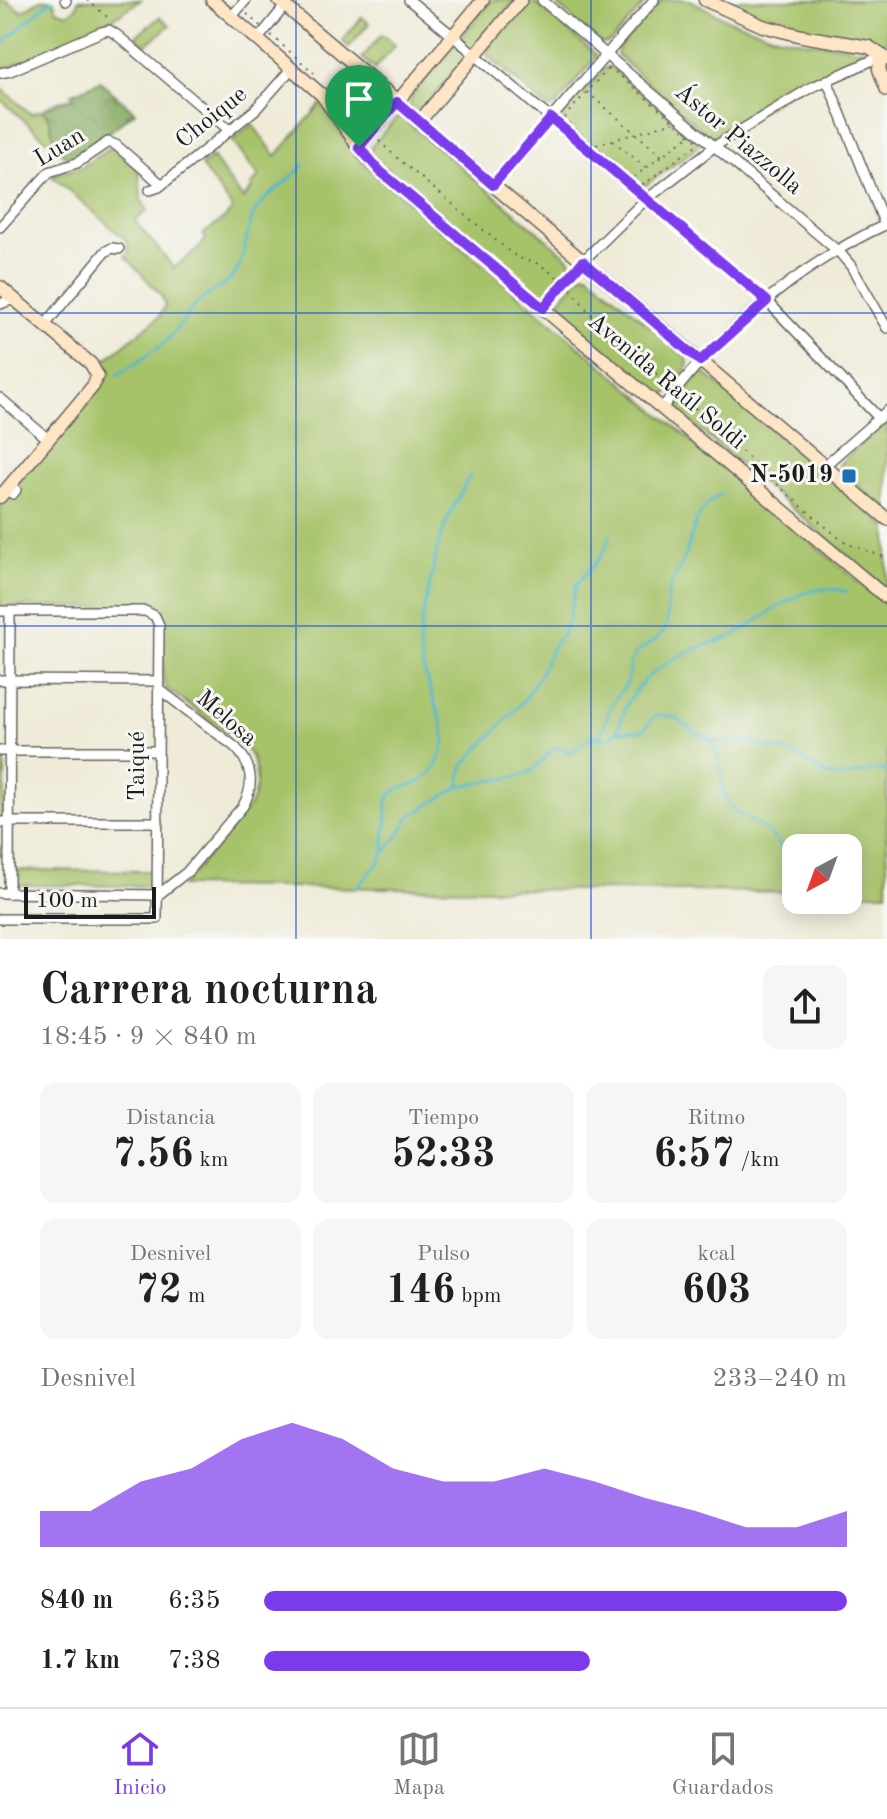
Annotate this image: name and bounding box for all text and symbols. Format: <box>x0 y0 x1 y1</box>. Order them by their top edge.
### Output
pin <box>325 65 393 147</box>
icon: arrive <box>337 77 381 121</box>
street label: Ástor Piazzolla <box>670 77 809 200</box>
street label: Choique <box>172 82 252 154</box>
street label: Luan <box>31 124 89 172</box>
street label: Avenida Raúl Soldi <box>583 309 749 455</box>
place label: N-5019 <box>750 463 833 488</box>
marker: N-5019 <box>840 467 858 485</box>
street label: Melosa <box>191 686 261 752</box>
street label: Taiqué <box>126 731 150 801</box>
north arrow <box>782 834 862 914</box>
map controls <box>782 834 862 914</box>
scale bar <box>24 883 156 919</box>
text: 100 m <box>36 890 98 912</box>
button: share <box>763 965 847 1049</box>
text: Carrera nocturna <box>40 969 377 1013</box>
text: 18:45 · 9 × 840 m <box>40 1024 257 1050</box>
text: Distancia <box>126 1107 215 1129</box>
text: Tiempo <box>408 1107 479 1129</box>
text: Ritmo <box>688 1107 745 1129</box>
text: 7.56 <box>113 1136 193 1176</box>
text: 52:33 <box>392 1136 496 1176</box>
text: 6:57 <box>654 1136 734 1176</box>
text: km <box>193 1149 228 1171</box>
text: /km <box>734 1149 779 1171</box>
text: Desnivel <box>130 1243 211 1265</box>
text: Pulso <box>417 1243 470 1265</box>
text: kcal <box>698 1243 735 1265</box>
text: 72 <box>135 1272 182 1312</box>
text: 146 <box>386 1272 455 1312</box>
text: 603 <box>682 1272 751 1312</box>
text: m <box>182 1285 206 1307</box>
text: bpm <box>455 1285 501 1307</box>
text: Desnivel <box>40 1366 136 1392</box>
text: 233–240 m <box>712 1366 847 1392</box>
text: 840 m <box>40 1588 113 1614</box>
text: 6:35 <box>168 1588 221 1614</box>
text: 1.7 km <box>40 1648 120 1674</box>
text: 7:38 <box>168 1648 221 1674</box>
tab: Inicio <box>113 1727 166 1802</box>
tab: Mapa <box>393 1727 445 1802</box>
tab: Guardados <box>672 1727 774 1802</box>

